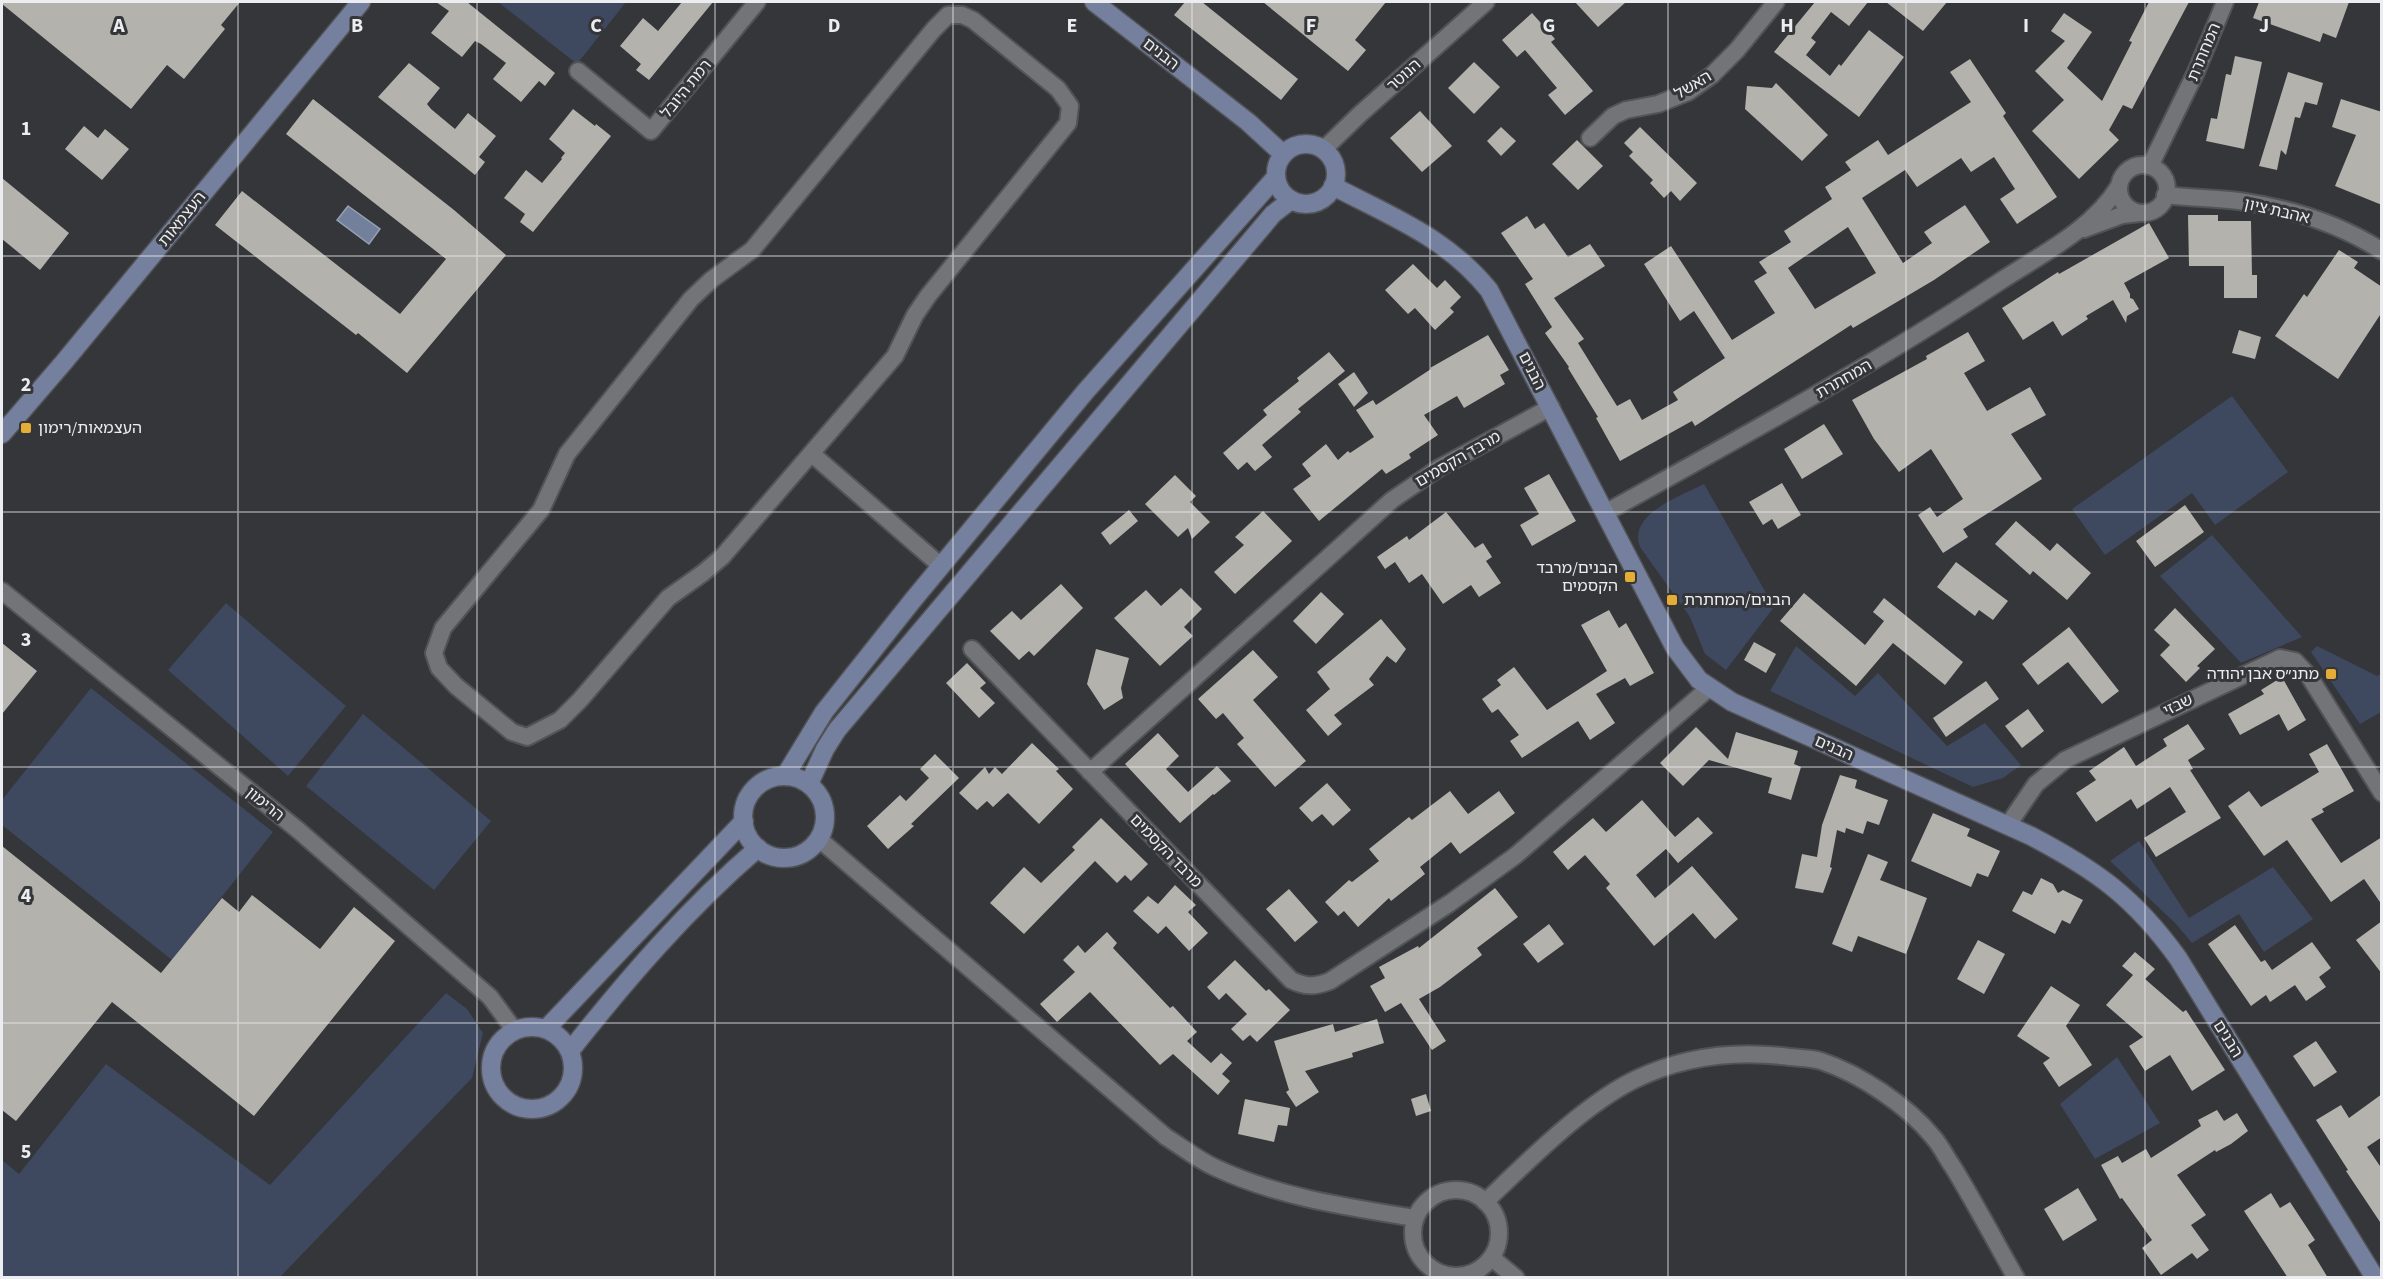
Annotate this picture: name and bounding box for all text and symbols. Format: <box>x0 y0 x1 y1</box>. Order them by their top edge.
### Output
text: A <box>112 12 125 40</box>
text: B <box>351 12 363 40</box>
text: C <box>590 12 602 40</box>
text: D <box>828 12 840 40</box>
text: E <box>1067 12 1077 40</box>
text: F <box>1306 12 1316 40</box>
text: G <box>1543 12 1555 40</box>
text: H <box>1780 12 1794 40</box>
text: I <box>2023 12 2029 40</box>
text: J <box>2259 12 2269 40</box>
street label: המחתרת <box>2182 20 2226 84</box>
street label: הבנים <box>1138 33 1184 75</box>
street label: הנוטר <box>1382 54 1426 96</box>
street label: רמת היובל <box>655 55 717 123</box>
street label: האשל <box>1670 65 1716 105</box>
text: 1 <box>21 115 31 143</box>
street label: העצמאות <box>153 187 211 251</box>
street label: אהבת ציון <box>2242 193 2312 229</box>
street label: הבנים <box>1513 348 1551 394</box>
street label: המחתרת <box>1812 354 1876 404</box>
text: 2 <box>21 371 31 399</box>
place label: העצמאות/רימון <box>38 417 142 439</box>
marker: העצמאות/רימון <box>19 421 33 435</box>
street label: מרבד הקסמים <box>1411 426 1505 492</box>
place label: הבנים/מרבד הקסמים <box>1536 557 1618 597</box>
marker: הבנים/מרבד הקסמים <box>1623 570 1637 584</box>
place label: הבנים/המחתרת <box>1684 589 1791 611</box>
marker: הבנים/המחתרת <box>1665 593 1679 607</box>
text: 3 <box>21 626 31 654</box>
place label: מתנ״ס אבן יהודה <box>2207 663 2319 685</box>
marker: מתנ״ס אבן יהודה <box>2324 667 2338 681</box>
street label: שבזי <box>2159 688 2197 722</box>
street label: הבנים <box>1811 730 1857 766</box>
street label: הרימון <box>241 782 289 826</box>
street label: מרבד הקסמים <box>1125 809 1207 893</box>
text: 4 <box>21 882 32 910</box>
street label: הבנים <box>2208 1016 2248 1062</box>
text: 5 <box>21 1138 31 1166</box>

